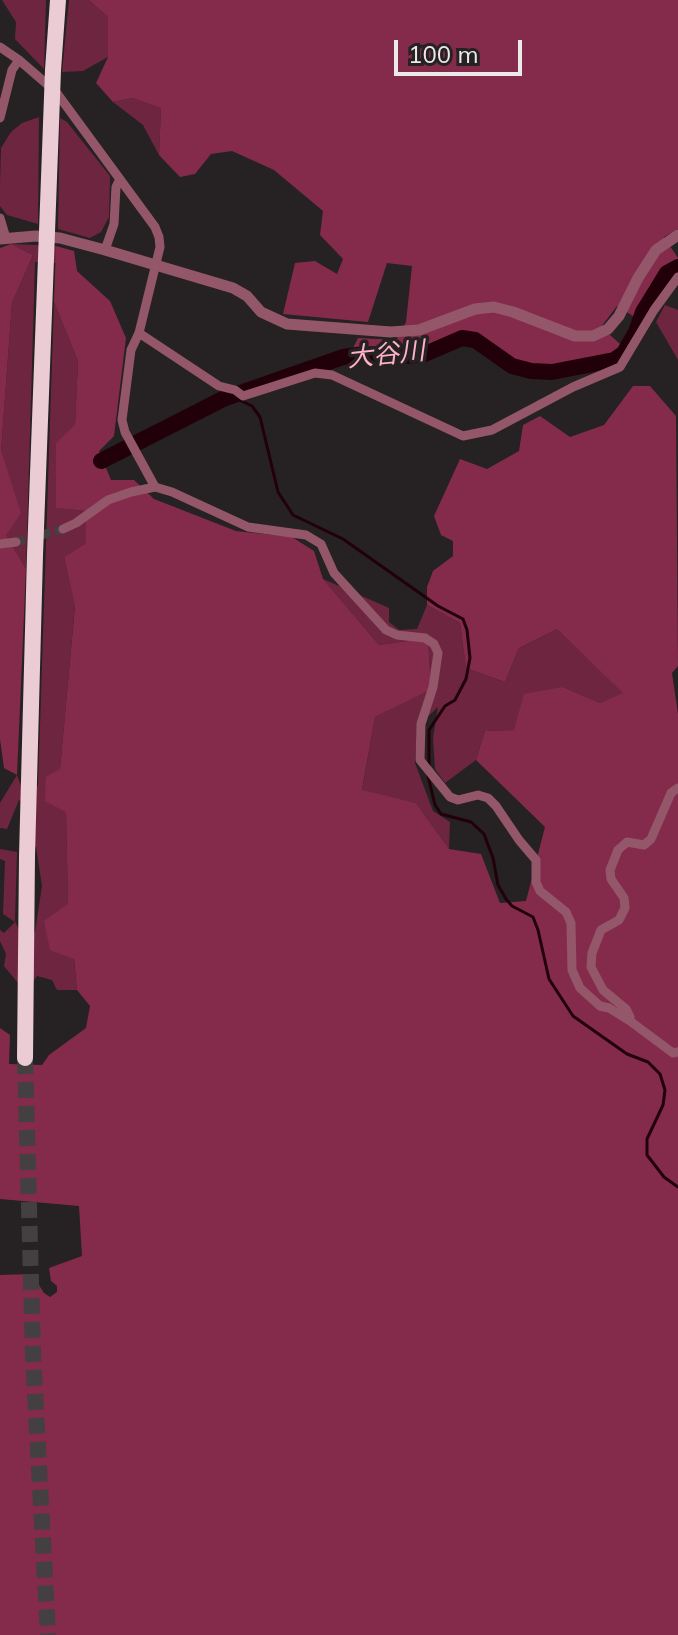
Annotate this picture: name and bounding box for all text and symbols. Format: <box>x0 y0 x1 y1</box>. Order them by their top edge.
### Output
scale bar <box>398 24 526 74</box>
text: 100 m <box>408 39 479 69</box>
water label: 大谷川 <box>346 335 426 375</box>

